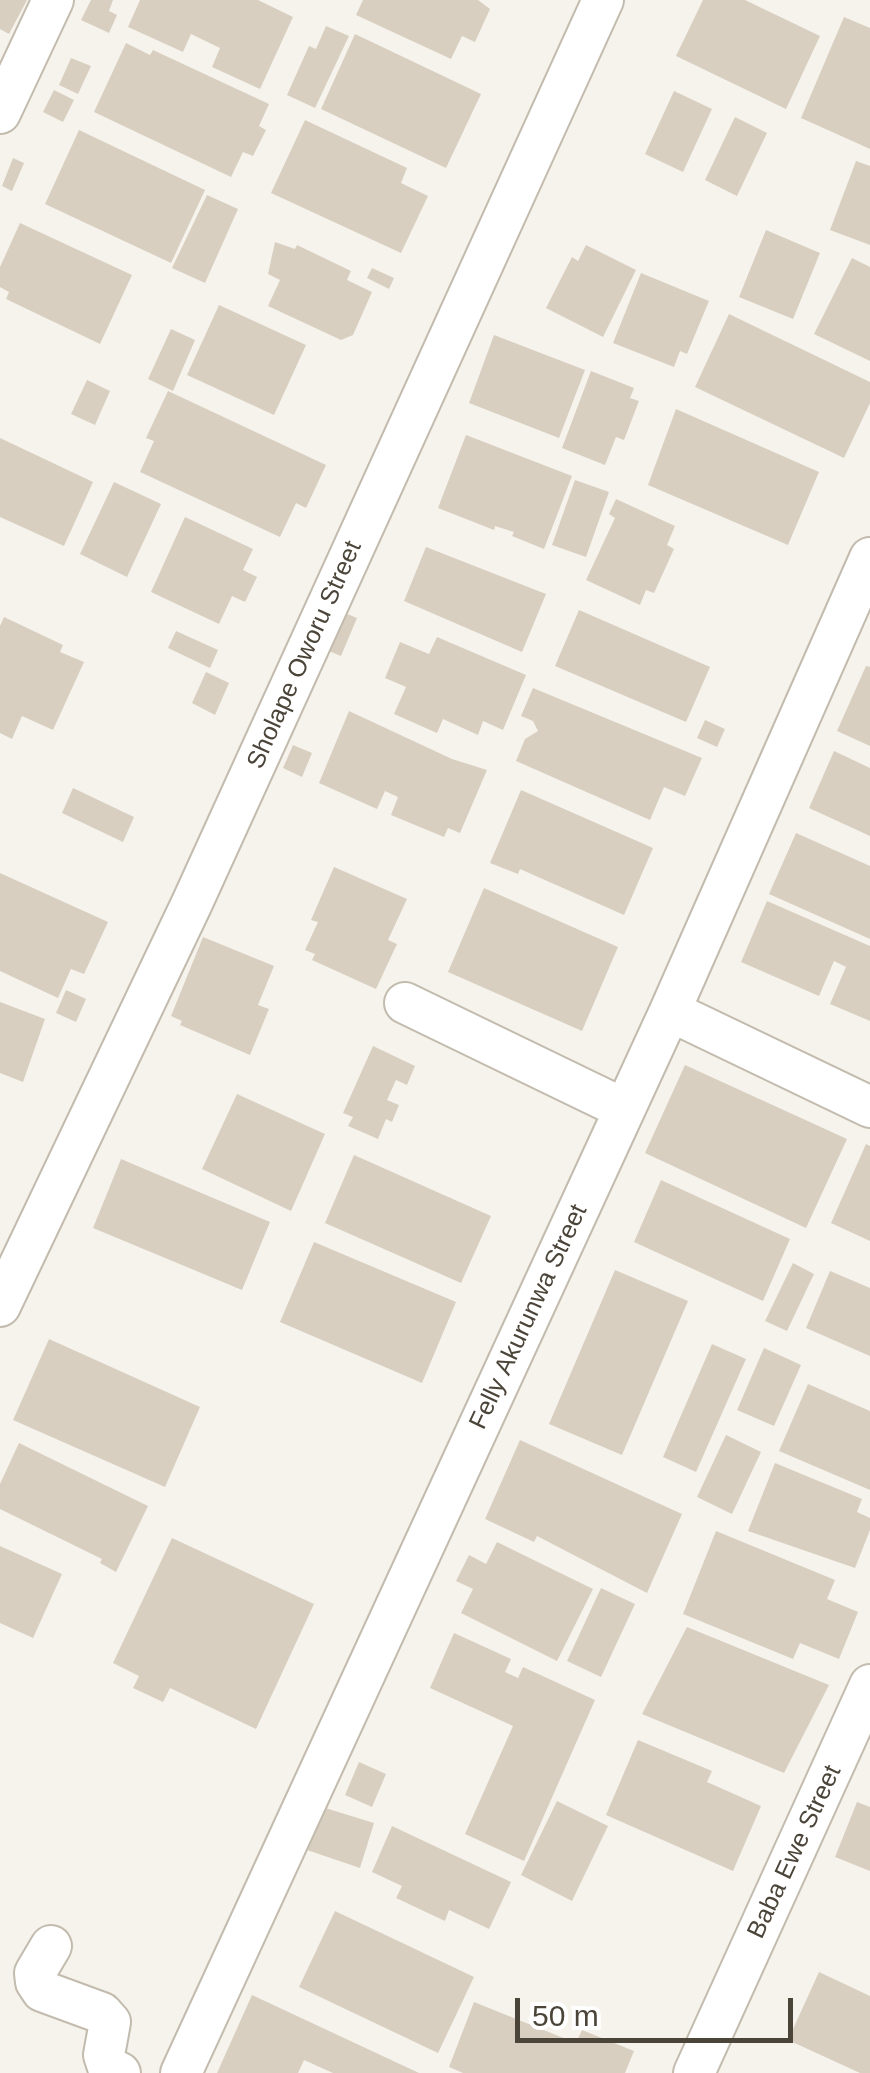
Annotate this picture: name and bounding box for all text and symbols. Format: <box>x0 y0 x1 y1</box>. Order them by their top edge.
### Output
street label: Sholape Oworu Street <box>241 537 369 773</box>
street label: Felly Akurunwa Street <box>464 1200 594 1434</box>
street label: Baba Ewe Street <box>742 1761 848 1943</box>
scale bar <box>520 1978 798 2040</box>
text: 50 m <box>532 1999 599 2032</box>

